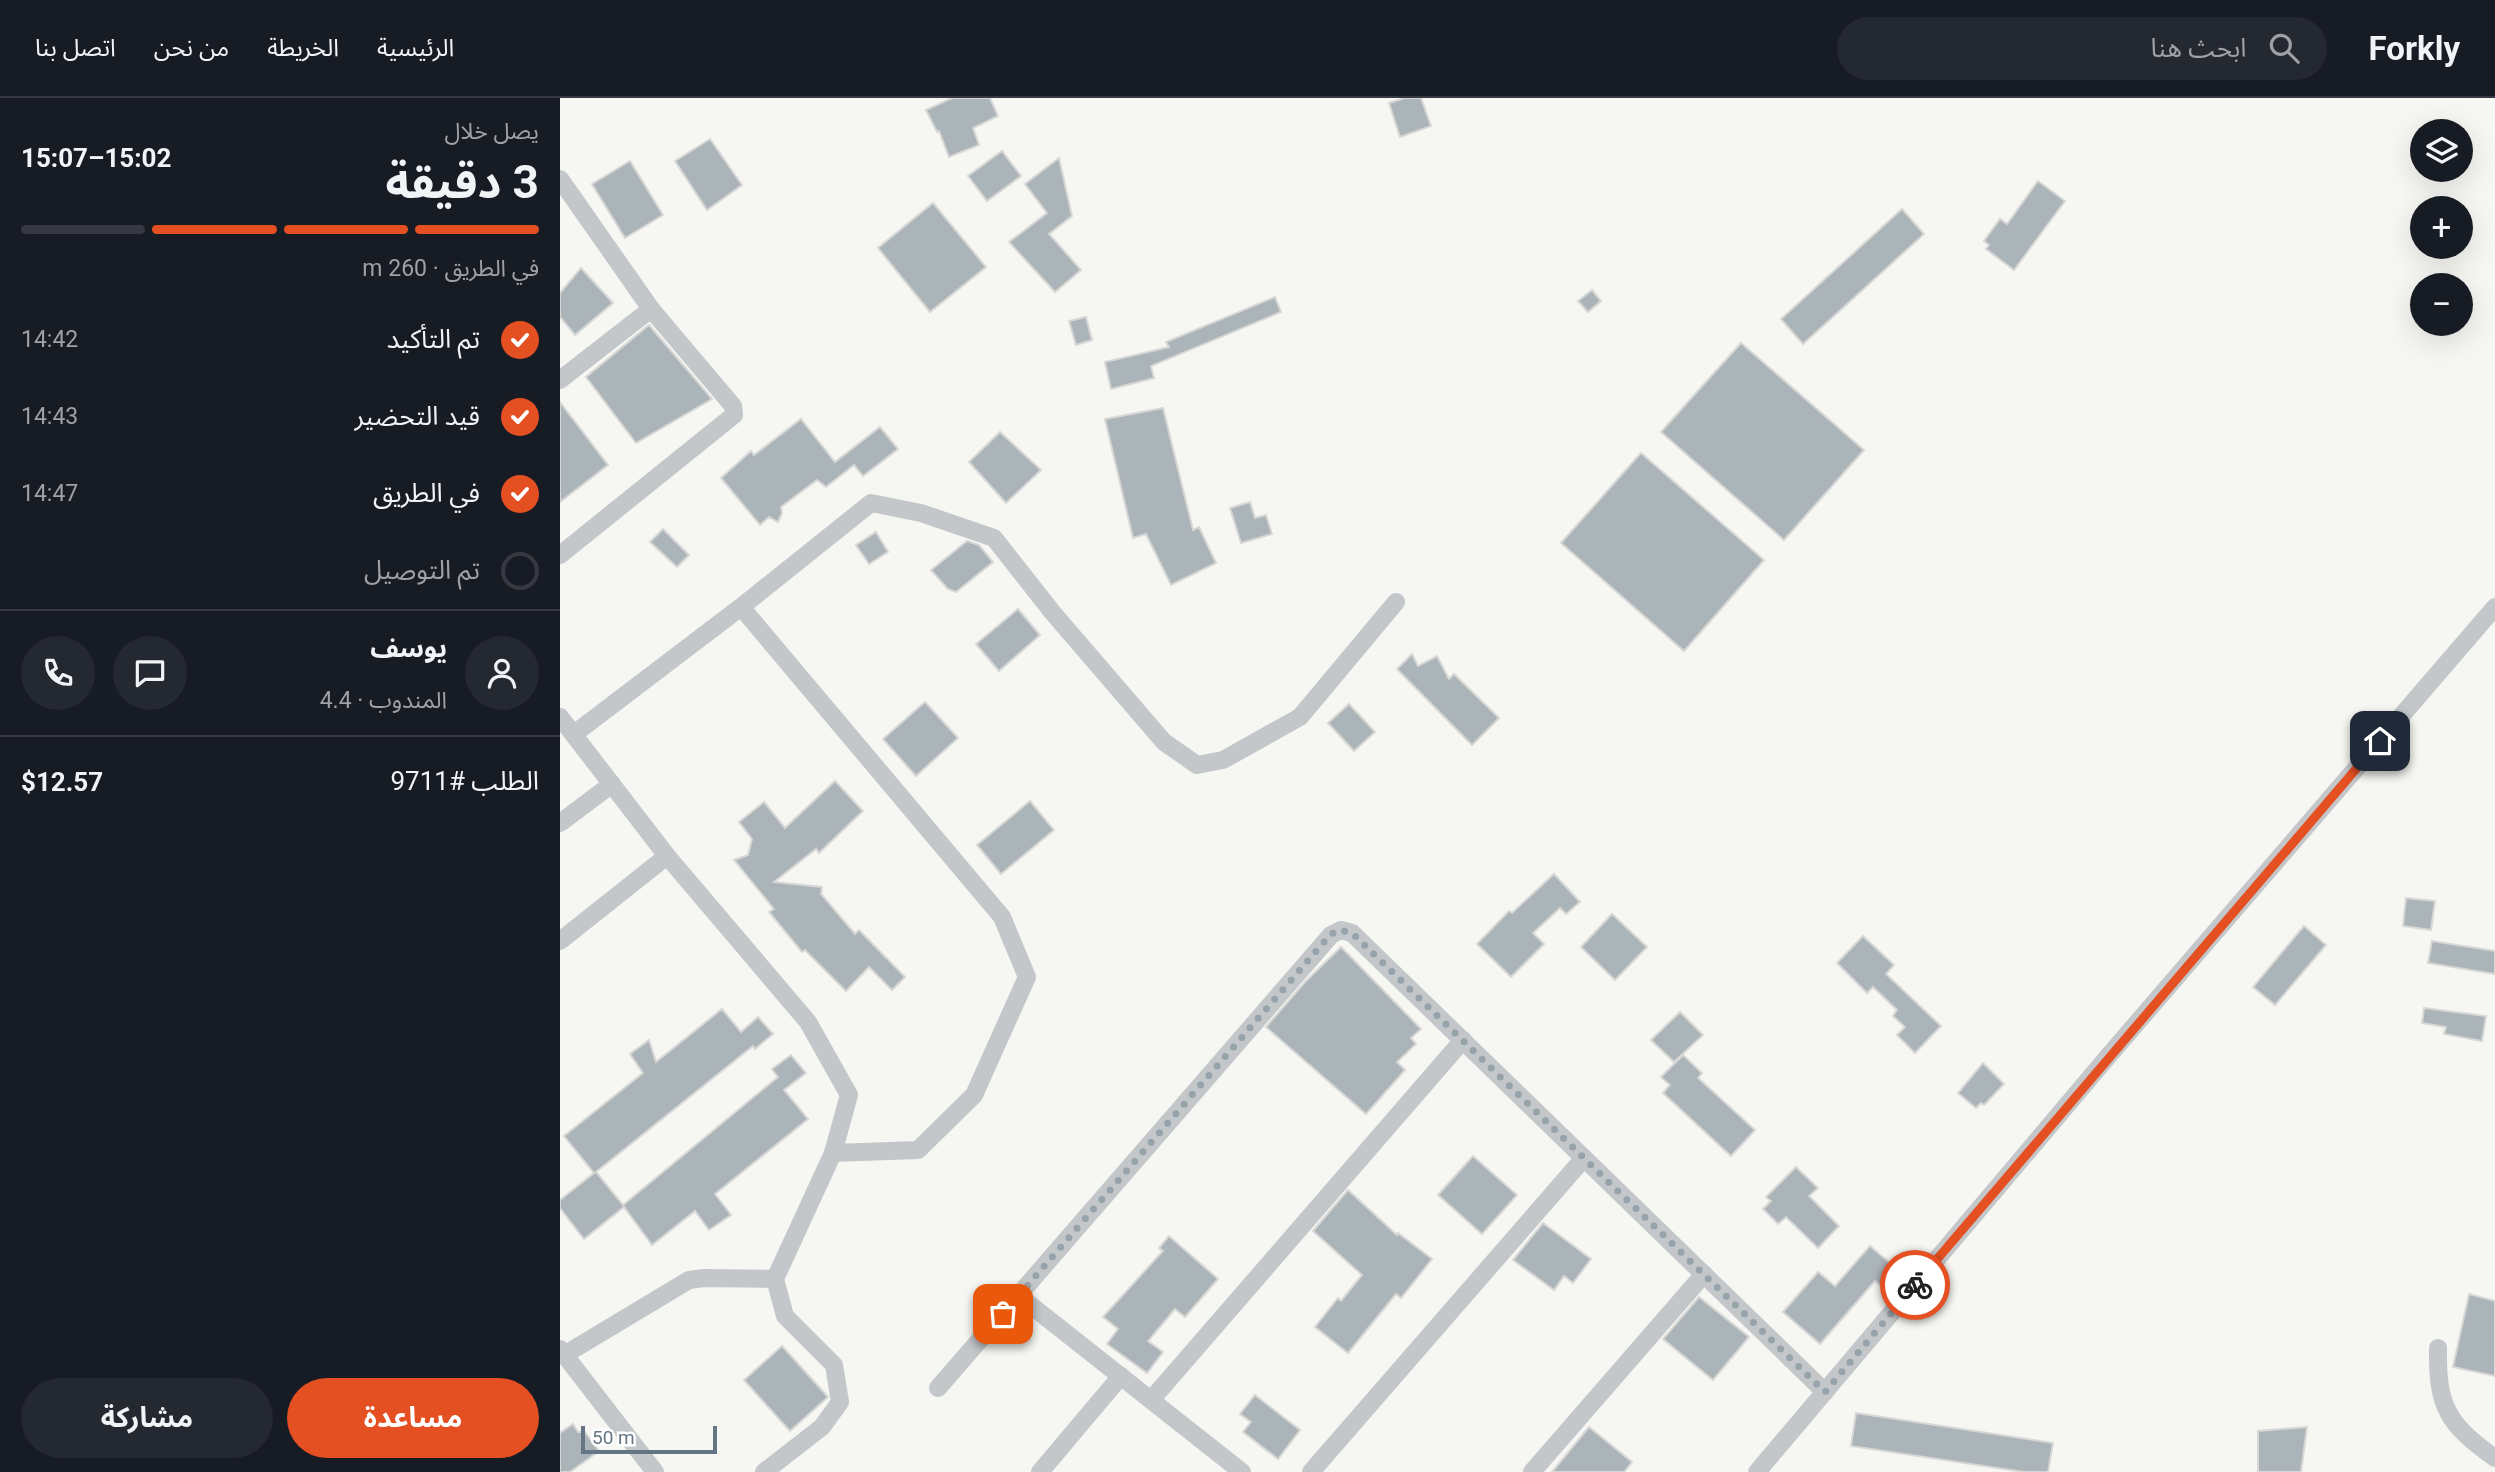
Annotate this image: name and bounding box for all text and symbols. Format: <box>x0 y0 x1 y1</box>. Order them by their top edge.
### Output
search box <box>1837 17 2327 80</box>
icon: search <box>2265 29 2303 67</box>
text: Forkly <box>2369 29 2460 68</box>
text: ابحث هنا <box>2151 33 2247 63</box>
text: اتصل بنا <box>35 34 116 62</box>
text: من نحن <box>154 34 229 62</box>
text: الخريطة <box>267 34 339 62</box>
text: الرئيسية <box>377 34 454 62</box>
text: يصل خلال <box>444 118 539 145</box>
map controls <box>2410 119 2473 336</box>
button: layers <box>2410 119 2473 182</box>
text: 15:02–15:07 <box>21 143 171 173</box>
text: 3 دقيقة <box>385 155 539 209</box>
button: + <box>2410 196 2473 259</box>
text: في الطريق · 260 m <box>362 255 539 282</box>
button: − <box>2410 273 2473 336</box>
icon: check <box>501 321 539 359</box>
text: تم التأكيد <box>387 324 480 354</box>
text: 14:42 <box>21 326 78 353</box>
icon: check <box>501 398 539 436</box>
text: قيد التحضير <box>355 401 480 431</box>
text: 14:43 <box>21 403 78 430</box>
icon: check <box>501 475 539 513</box>
text: في الطريق <box>373 478 480 508</box>
text: 14:47 <box>21 480 78 507</box>
text: تم التوصيل <box>364 555 480 585</box>
text: يوسف <box>370 633 447 663</box>
button: phone <box>21 636 95 710</box>
button: chat <box>113 636 187 710</box>
button: person <box>465 636 539 710</box>
text: المندوب · 4.4 <box>320 687 447 714</box>
pin <box>2350 711 2410 771</box>
icon: home <box>2361 722 2399 760</box>
text: الطلب #9711 <box>390 766 539 796</box>
text: $12.57 <box>21 767 103 797</box>
courier <box>1880 1250 1950 1320</box>
icon: bike <box>1896 1266 1934 1304</box>
pin <box>973 1284 1033 1344</box>
icon: bag <box>984 1295 1022 1333</box>
button: مشاركة <box>21 1378 273 1458</box>
button: مساعدة <box>287 1378 539 1458</box>
scale bar <box>581 1423 718 1455</box>
text: 50 m <box>592 1426 635 1449</box>

